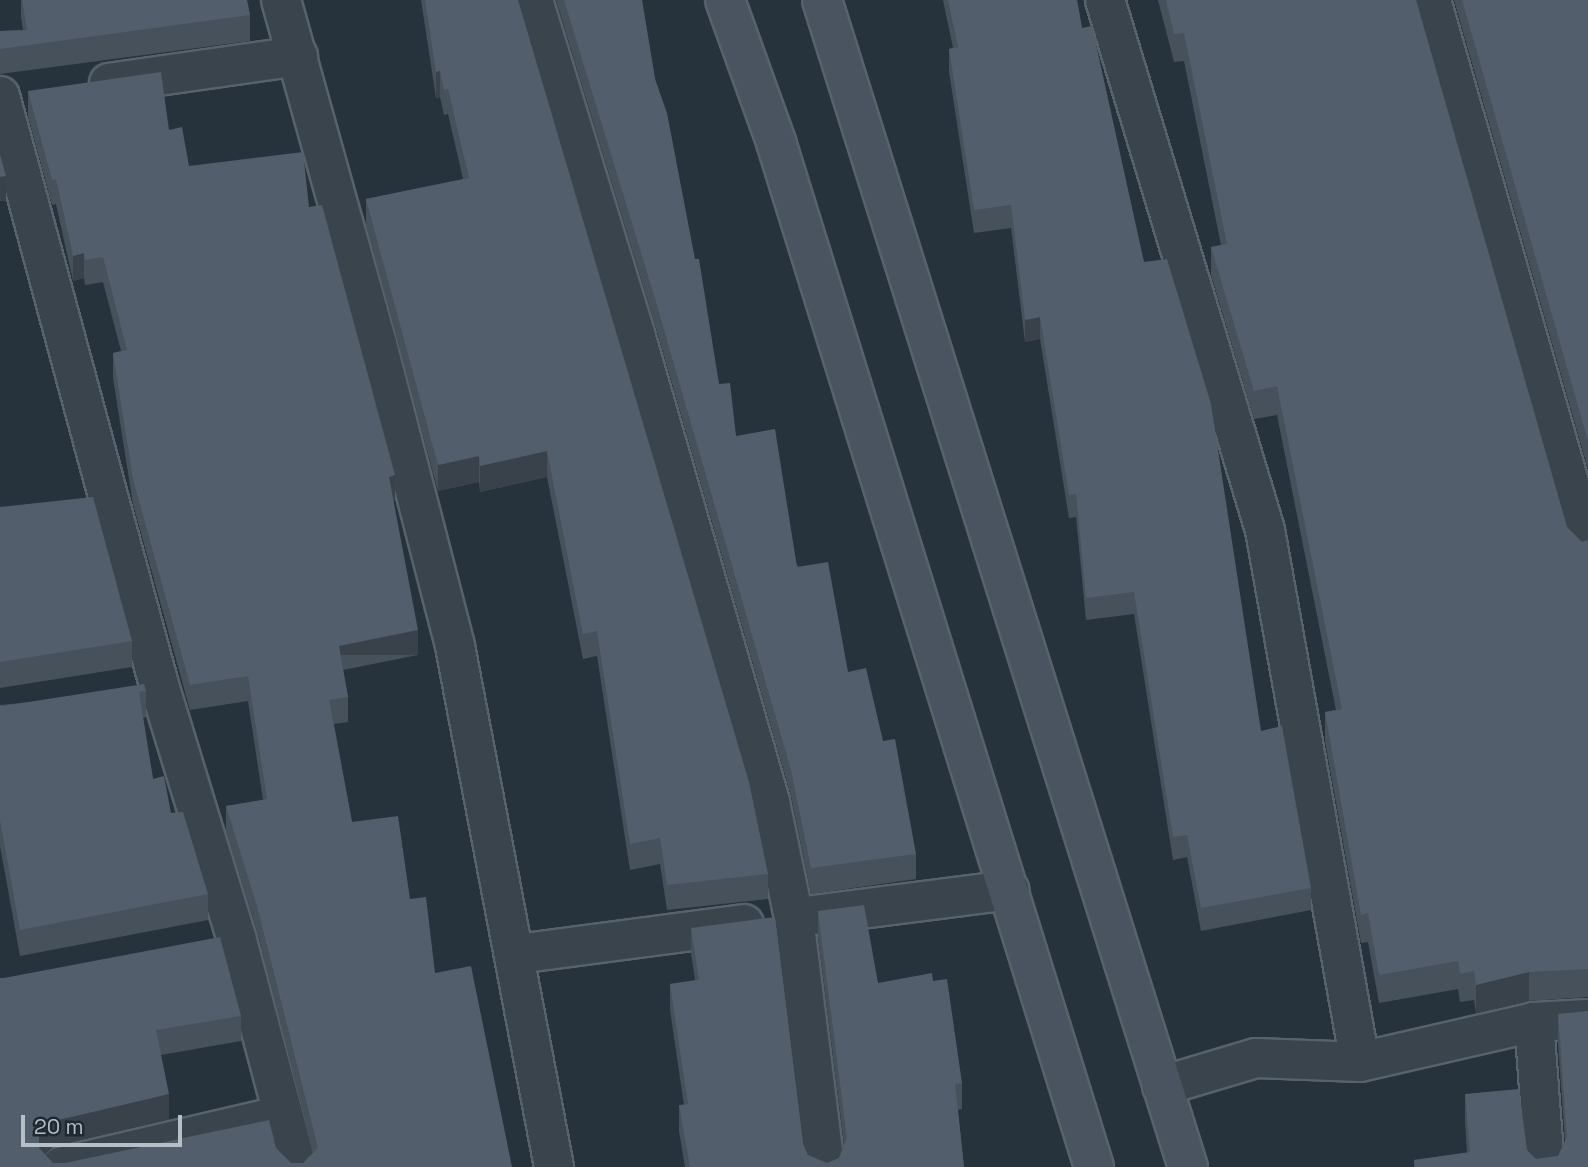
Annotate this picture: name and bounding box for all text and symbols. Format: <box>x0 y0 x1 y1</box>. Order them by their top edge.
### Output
scale bar <box>24 1100 186 1144</box>
text: 20 m <box>34 1113 84 1140</box>

